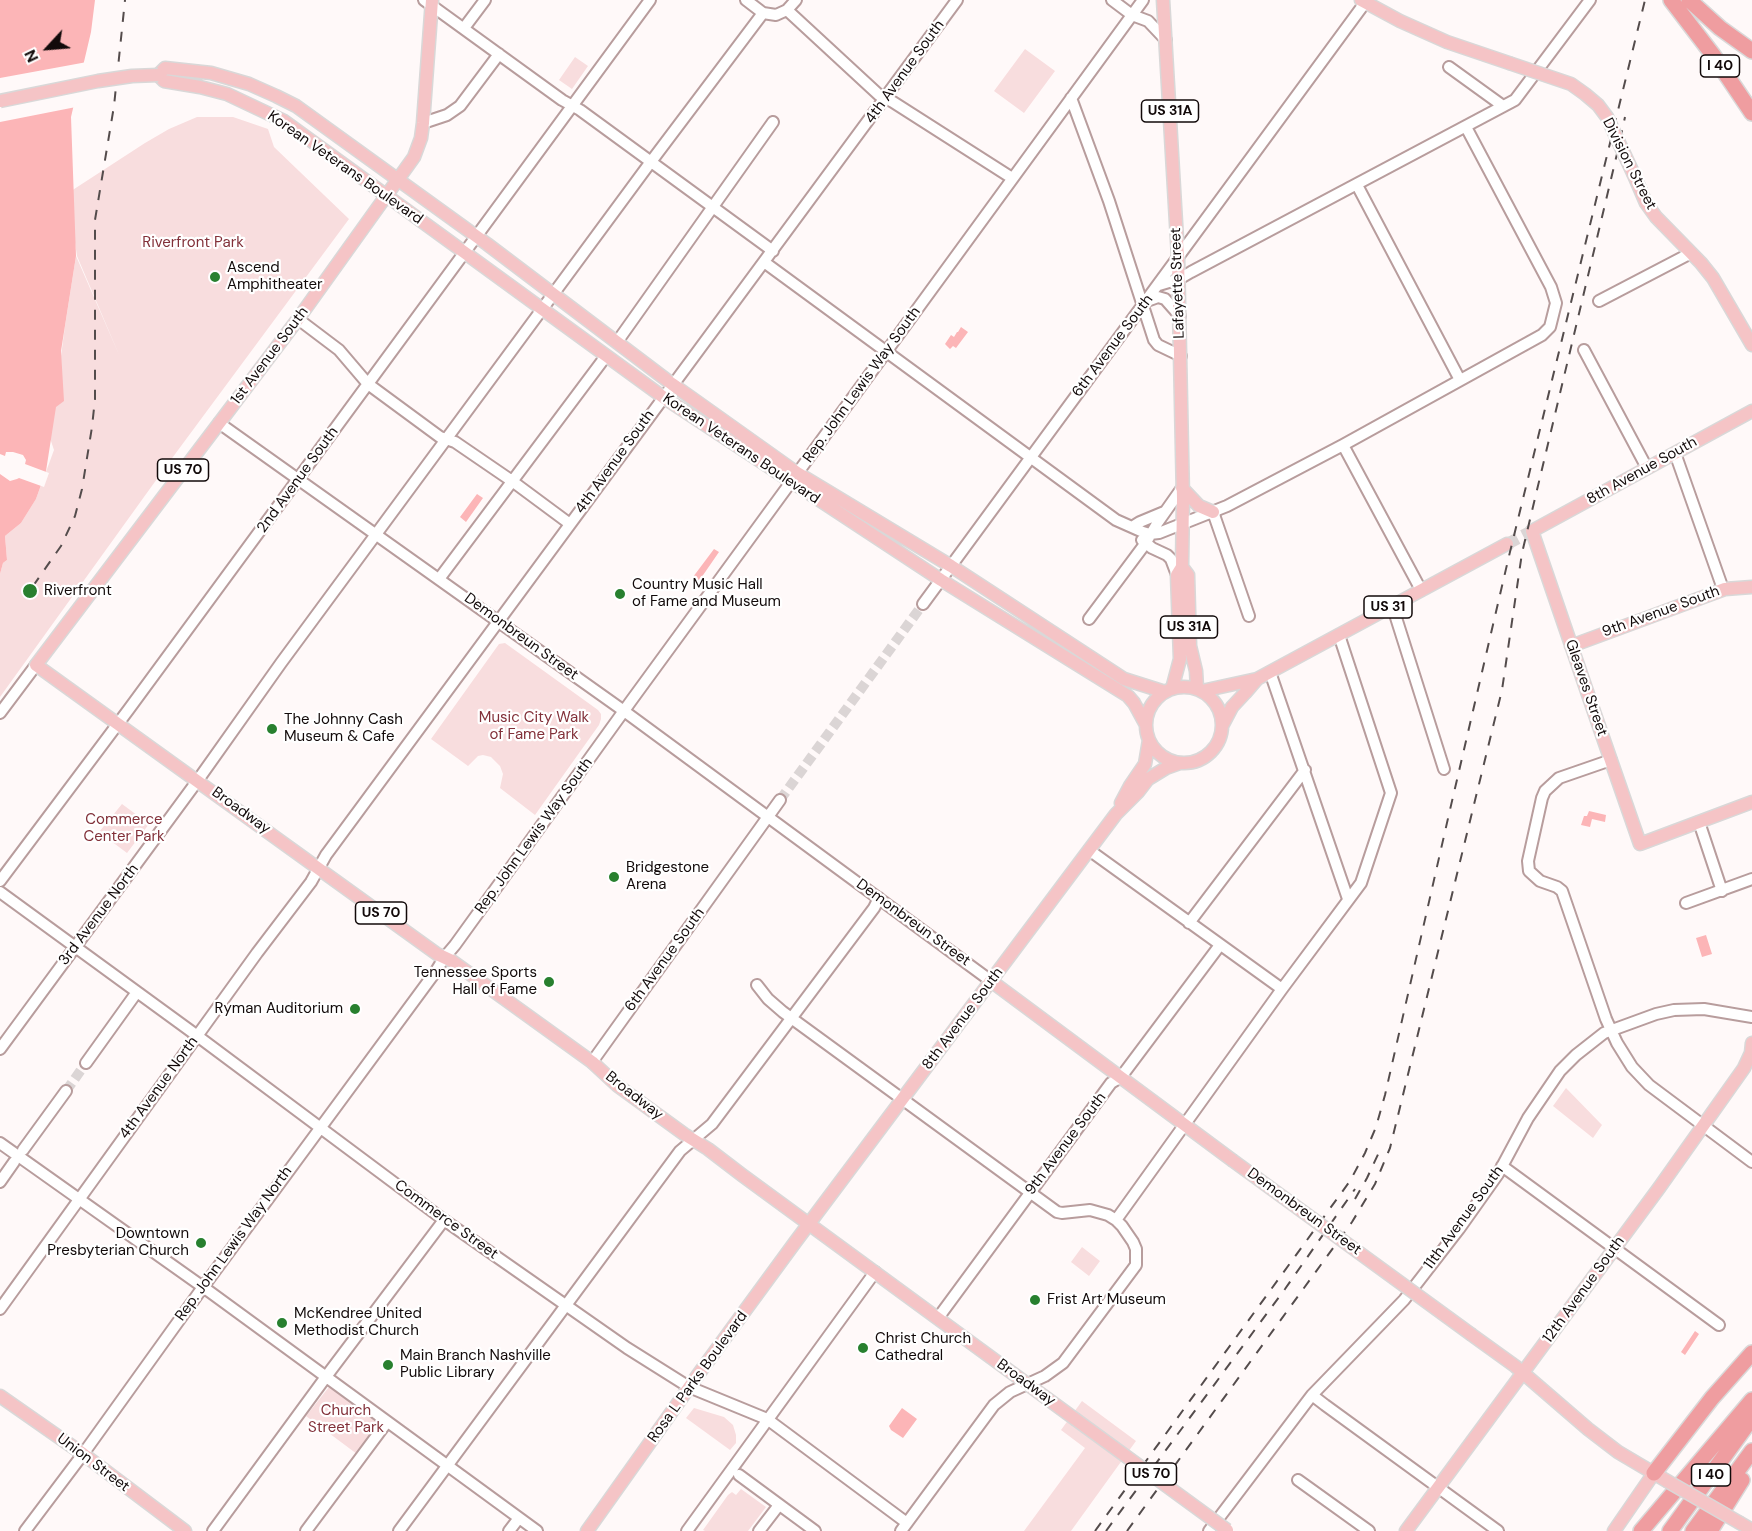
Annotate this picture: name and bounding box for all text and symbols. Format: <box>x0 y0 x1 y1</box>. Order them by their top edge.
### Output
street label: 4th Avenue South <box>861 17 949 127</box>
north arrow <box>18 18 78 78</box>
text: N <box>19 46 43 66</box>
road number: I 40 <box>1700 55 1740 77</box>
road number: US 31A <box>1142 100 1198 122</box>
street label: Korean Veterans Boulevard <box>264 107 426 229</box>
street label: Division Street <box>1598 115 1660 213</box>
street label: Lafayette Street <box>1167 227 1189 339</box>
park label: Riverfront Park <box>142 234 244 252</box>
place label: Ascend Amphitheater <box>227 259 323 294</box>
marker: Ascend Amphitheater <box>208 270 222 284</box>
street label: 6th Avenue South <box>1069 291 1157 401</box>
street label: 1st Avenue South <box>227 304 313 408</box>
street label: Rep. John Lewis Way South <box>799 304 925 466</box>
street label: Korean Veterans Boulevard <box>659 390 823 508</box>
street label: 4th Avenue South <box>571 407 659 517</box>
street label: 2nd Avenue South <box>254 424 342 536</box>
street label: 8th Avenue South <box>1584 433 1700 509</box>
road number: US 70 <box>158 459 208 481</box>
place label: Country Music Hall of Fame and Museum <box>632 576 781 611</box>
marker: Riverfront <box>21 582 39 600</box>
place label: Riverfront <box>44 582 112 600</box>
street label: 9th Avenue South <box>1600 582 1722 642</box>
marker: Country Music Hall of Fame and Museum <box>613 587 627 601</box>
street label: Demonbreun Street <box>460 590 582 684</box>
road number: US 31 <box>1364 596 1412 618</box>
road number: US 31A <box>1160 616 1218 638</box>
street label: Gleaves Street <box>1561 637 1611 739</box>
park label: Music City Walk of Fame Park <box>479 709 589 744</box>
place label: The Johnny Cash Museum & Cafe <box>284 711 403 746</box>
marker: The Johnny Cash Museum & Cafe <box>265 722 279 736</box>
street label: Rep. John Lewis Way South <box>471 755 597 917</box>
street label: Broadway <box>208 784 274 838</box>
park label: Commerce Center Park <box>83 811 165 846</box>
place label: Bridgestone Arena <box>626 859 709 894</box>
street label: 3rd Avenue North <box>55 861 143 969</box>
marker: Bridgestone Arena <box>607 870 621 884</box>
street label: Demonbreun Street <box>852 876 974 970</box>
road number: US 70 <box>356 902 406 924</box>
street label: 6th Avenue South <box>621 905 709 1015</box>
place label: Tennessee Sports Hall of Fame <box>414 964 537 999</box>
street label: 8th Avenue South <box>919 964 1007 1074</box>
marker: Tennessee Sports Hall of Fame <box>542 975 556 989</box>
place label: Ryman Auditorium <box>215 1000 343 1018</box>
marker: Ryman Auditorium <box>348 1002 362 1016</box>
street label: 4th Avenue North <box>116 1033 202 1143</box>
street label: Broadway <box>602 1068 666 1124</box>
street label: 9th Avenue South <box>1022 1089 1110 1199</box>
street label: Rep. John Lewis Way North <box>172 1163 296 1325</box>
street label: 11th Avenue South <box>1420 1163 1508 1273</box>
street label: Demonbreun Street <box>1243 1165 1365 1259</box>
street label: Commerce Street <box>391 1176 501 1264</box>
place label: Downtown Presbyterian Church <box>47 1225 189 1260</box>
street label: 12th Avenue South <box>1539 1233 1629 1347</box>
marker: Downtown Presbyterian Church <box>194 1236 208 1250</box>
place label: Frist Art Museum <box>1047 1291 1166 1309</box>
marker: Frist Art Museum <box>1028 1293 1042 1307</box>
place label: McKendree United Methodist Church <box>294 1305 422 1340</box>
street label: Rosa L Parks Boulevard <box>644 1308 752 1446</box>
marker: McKendree United Methodist Church <box>275 1316 289 1330</box>
place label: Christ Church Cathedral <box>875 1330 971 1365</box>
marker: Christ Church Cathedral <box>856 1341 870 1355</box>
place label: Main Branch Nashville Public Library <box>400 1347 551 1382</box>
street label: Broadway <box>993 1356 1059 1410</box>
marker: Main Branch Nashville Public Library <box>381 1358 395 1372</box>
park label: Church Street Park <box>308 1402 384 1437</box>
street label: Union Street <box>53 1430 133 1496</box>
road number: US 70 <box>1126 1463 1176 1485</box>
road number: I 40 <box>1692 1464 1730 1486</box>

